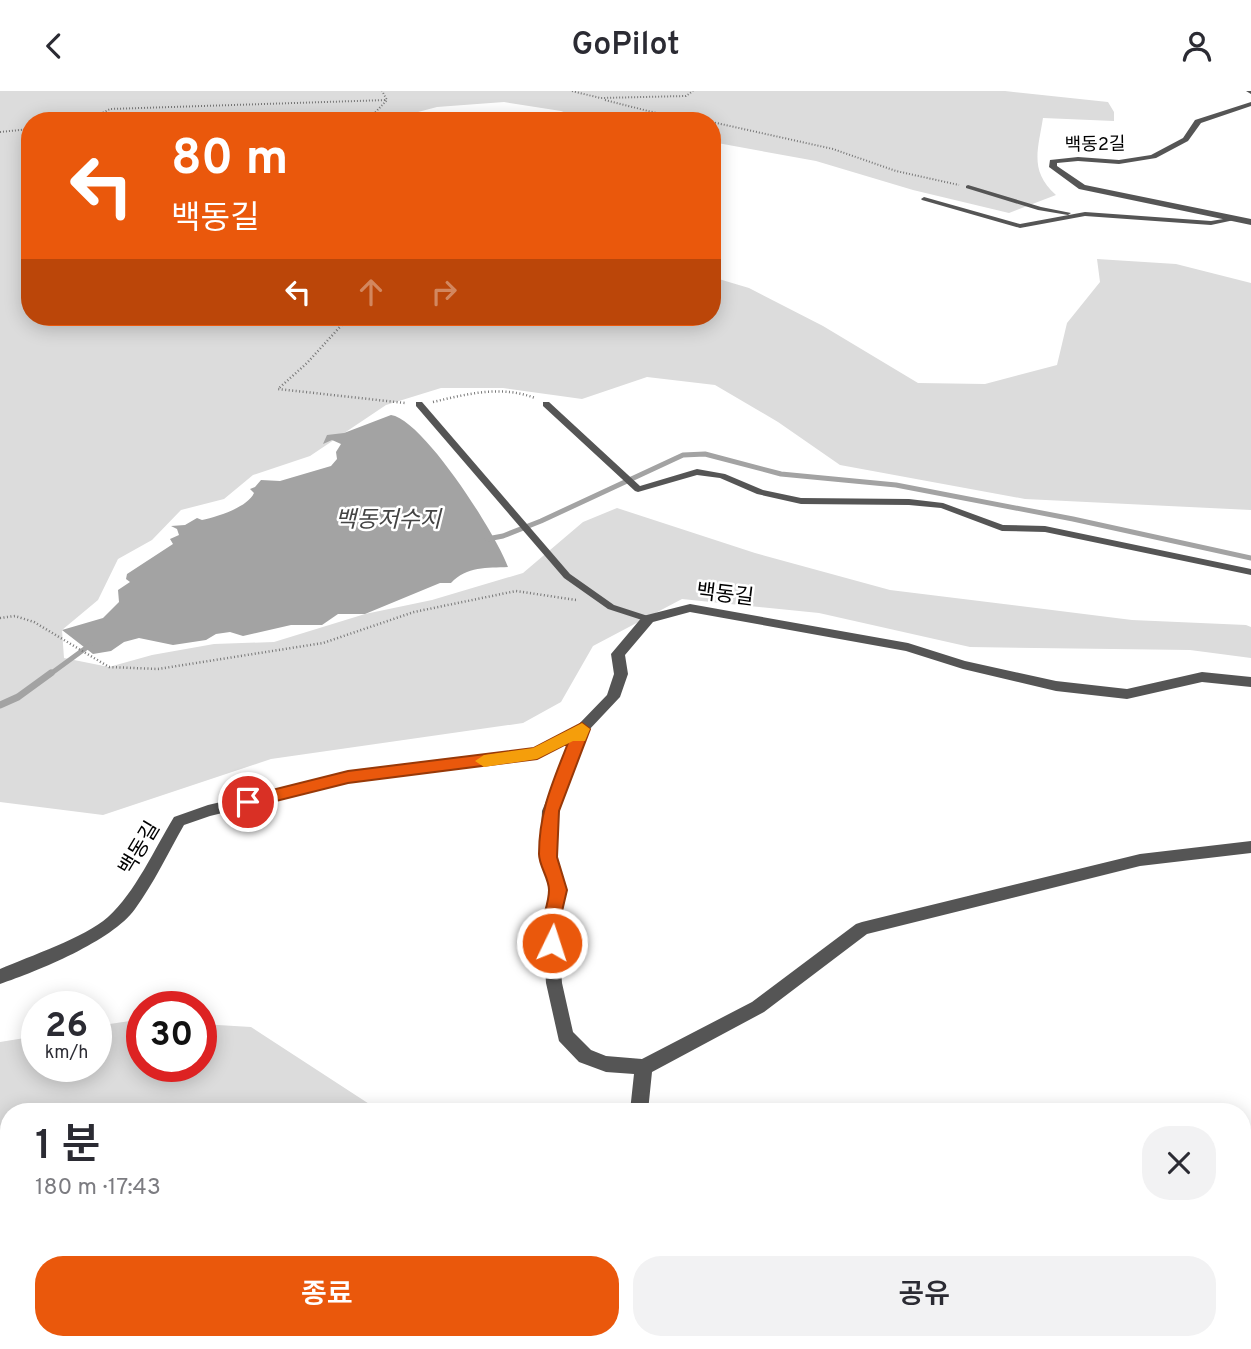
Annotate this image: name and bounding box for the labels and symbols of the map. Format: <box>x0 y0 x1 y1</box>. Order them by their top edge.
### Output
street label: 백동2길 <box>1064 133 1126 158</box>
water label: 백동저수지 <box>335 507 443 536</box>
street label: 백동길 <box>694 579 755 612</box>
pin <box>218 772 278 832</box>
street label: 백동길 <box>114 817 167 881</box>
position arrow <box>515 906 589 980</box>
speed limit sign: 30 <box>126 991 217 1082</box>

